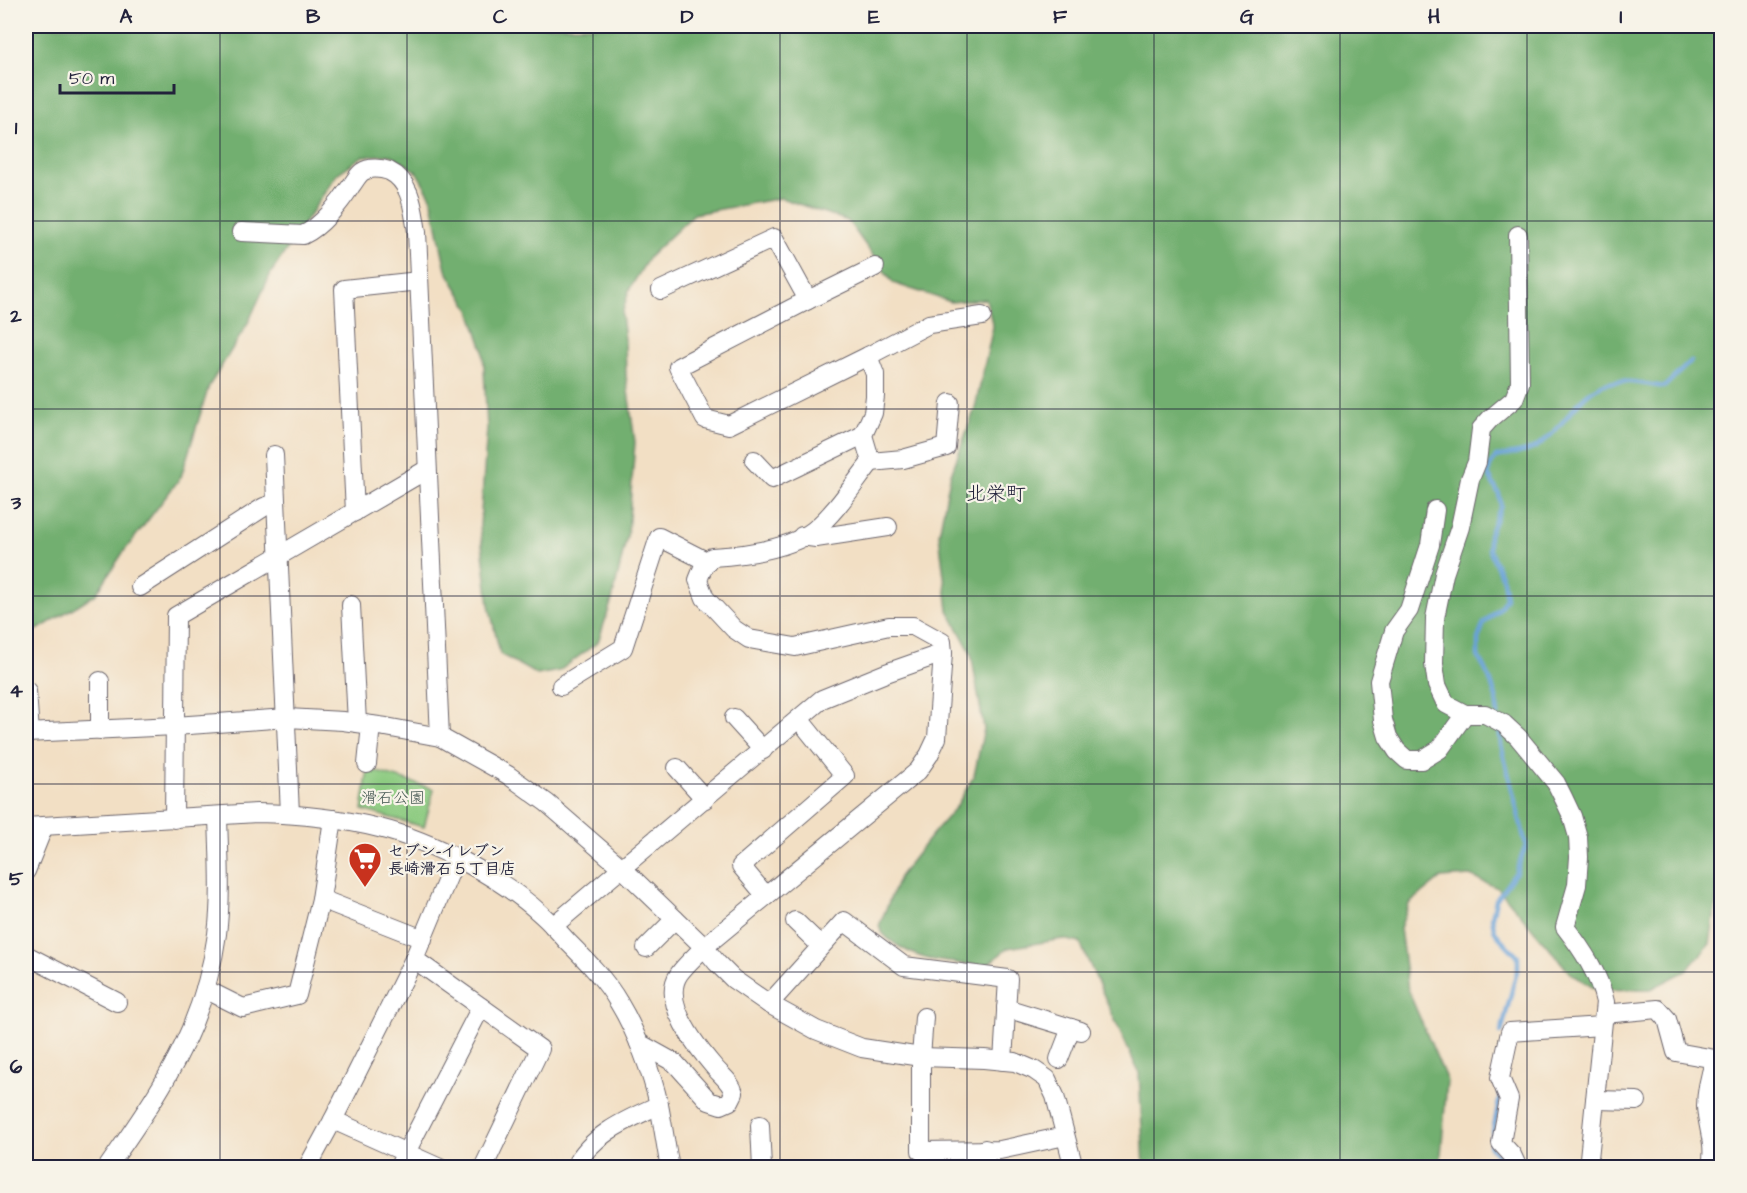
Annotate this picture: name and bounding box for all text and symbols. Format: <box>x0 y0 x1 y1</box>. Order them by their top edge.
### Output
text: A <box>120 3 133 31</box>
text: B <box>306 3 321 31</box>
text: C <box>493 3 508 31</box>
text: D <box>681 3 694 31</box>
text: E <box>868 3 880 31</box>
text: F <box>1053 3 1068 31</box>
text: G <box>1240 3 1254 31</box>
text: H <box>1428 3 1440 31</box>
text: I <box>1619 3 1623 31</box>
scale bar <box>60 57 174 95</box>
text: 50 m <box>69 66 114 91</box>
text: 1 <box>15 114 18 142</box>
text: 2 <box>9 302 22 330</box>
district label: 北栄町 <box>966 480 1026 508</box>
text: 3 <box>10 489 22 517</box>
text: 4 <box>9 677 23 705</box>
park label: 滑石公園 <box>361 787 425 809</box>
place label: セブン-イレブン 長崎滑石５丁目店 <box>388 840 516 880</box>
supermarket icon: セブン-イレブン 長崎滑石５丁目店 <box>347 841 383 888</box>
text: 5 <box>9 865 24 893</box>
text: 6 <box>10 1053 23 1081</box>

